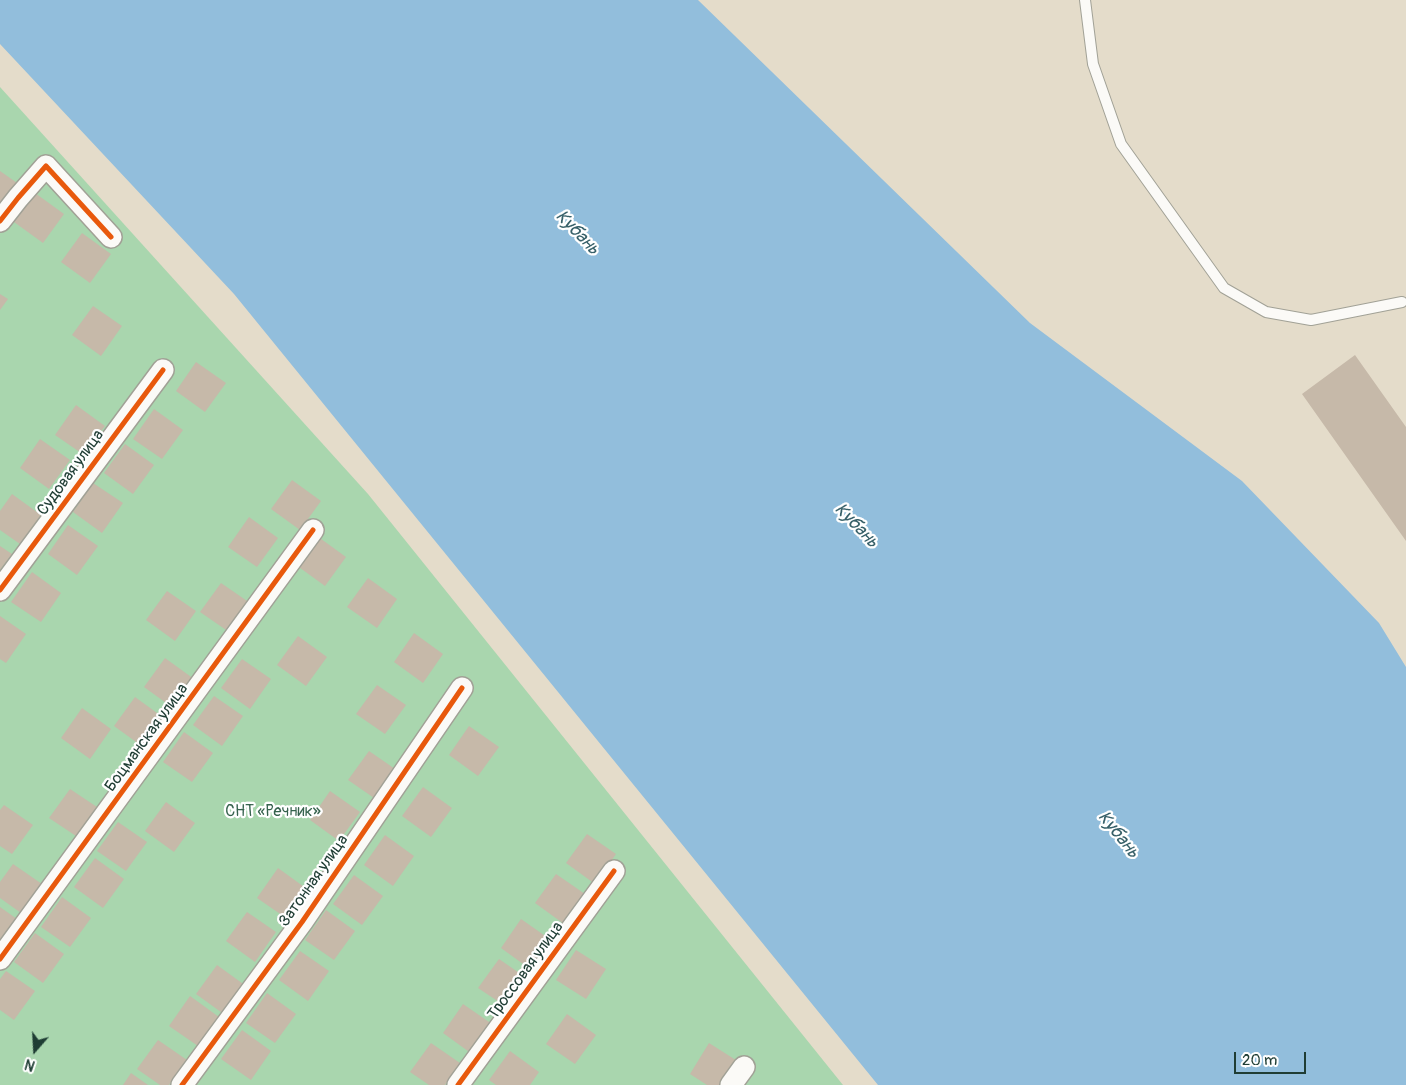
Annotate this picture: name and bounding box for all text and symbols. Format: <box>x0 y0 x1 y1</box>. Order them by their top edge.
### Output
water label: Кубань <box>550 206 604 260</box>
street label: Судовая улица <box>34 426 108 520</box>
water label: Кубань <box>829 499 883 553</box>
street label: Боцманская улица <box>101 680 193 796</box>
park label: СНТ «Речник» <box>225 802 321 822</box>
water label: Кубань <box>1093 807 1143 863</box>
street label: Затонная улица <box>275 831 353 931</box>
street label: Троссовая улица <box>484 918 568 1024</box>
north arrow <box>10 1025 60 1075</box>
scale bar <box>1236 1042 1308 1074</box>
text: 20 m <box>1242 1051 1277 1070</box>
text: N <box>23 1055 37 1074</box>

